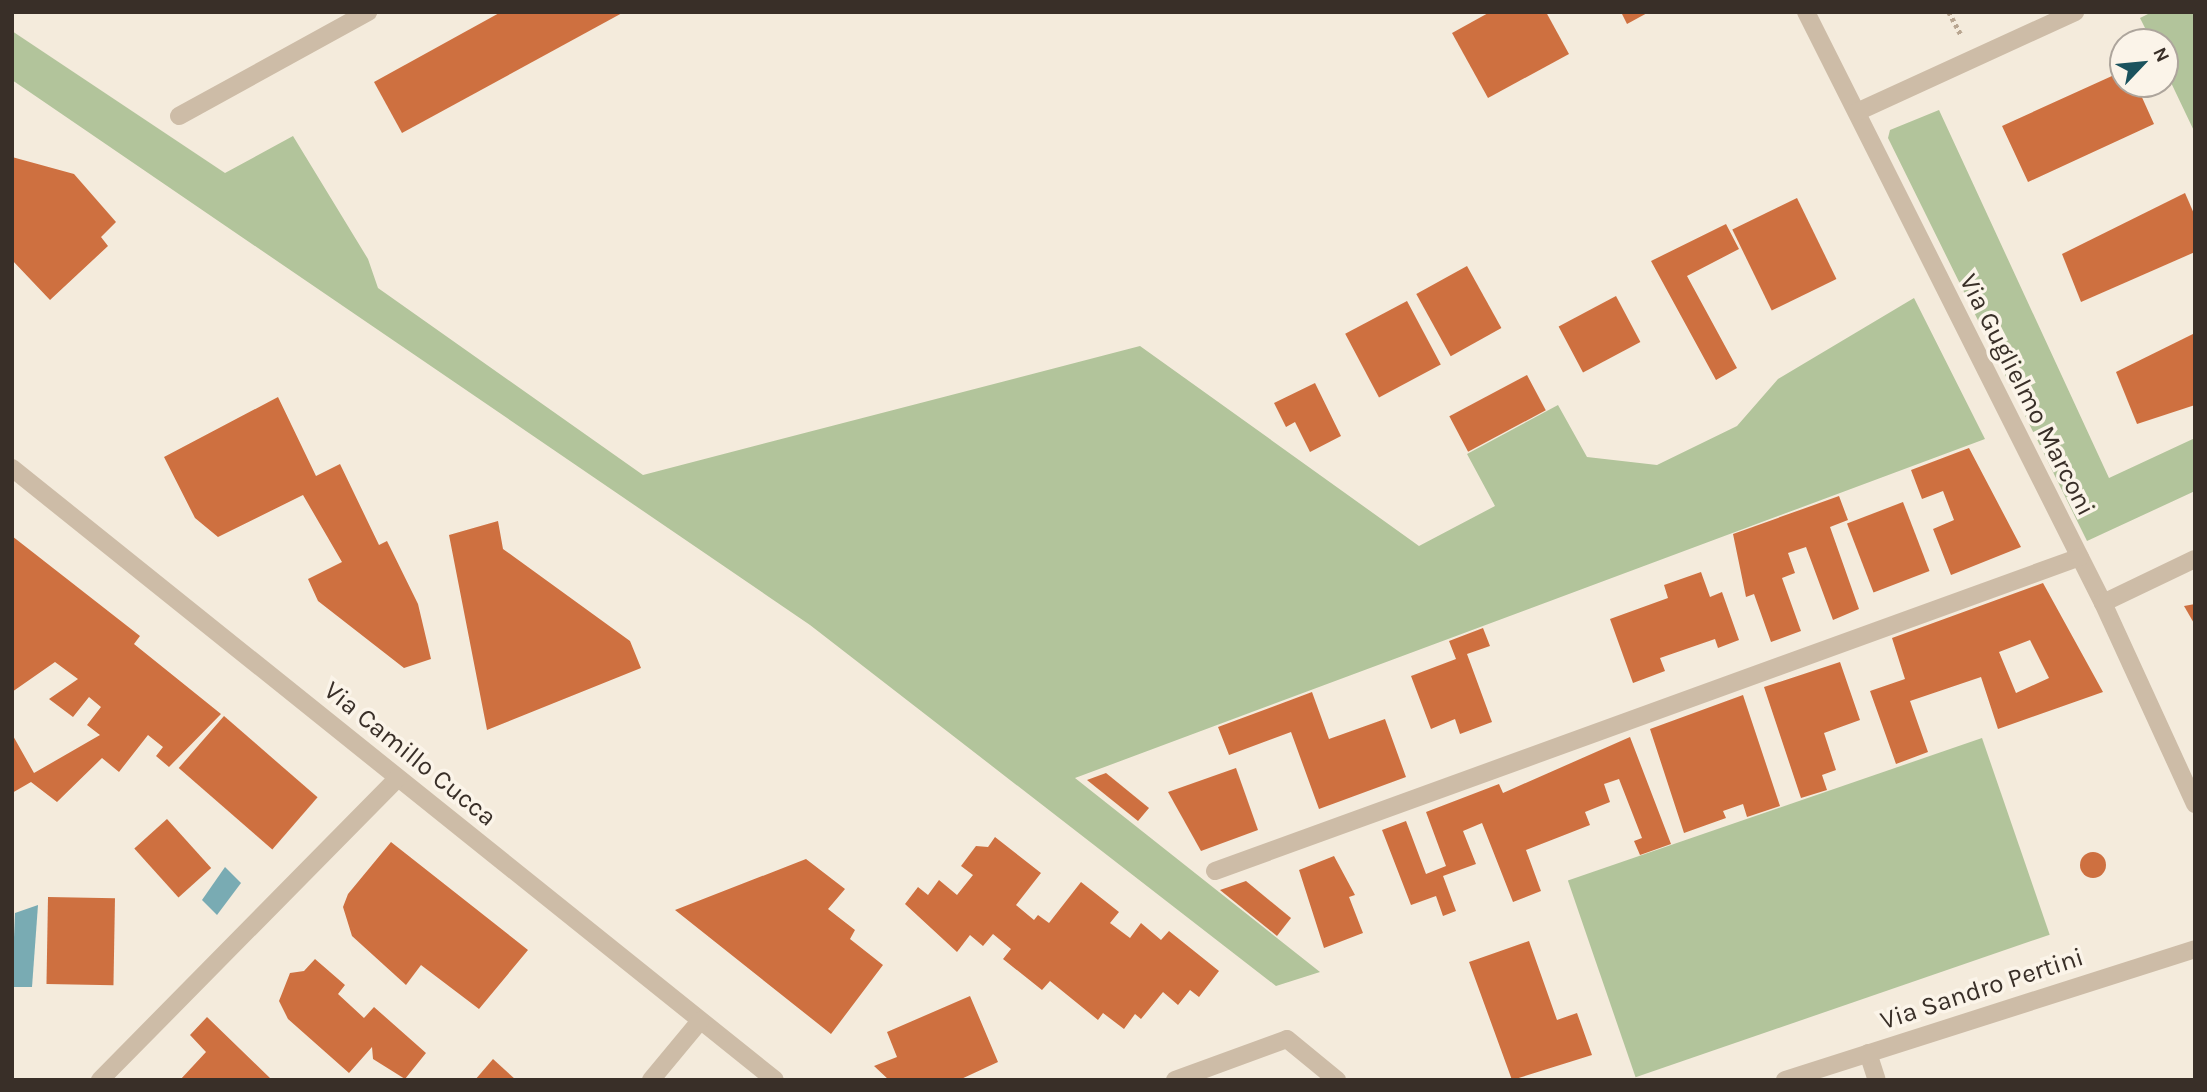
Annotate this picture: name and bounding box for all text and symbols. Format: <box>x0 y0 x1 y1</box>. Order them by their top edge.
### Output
north arrow <box>2109 28 2179 98</box>
text: N <box>2148 44 2174 66</box>
street label: Via Guglielmo Marconi <box>1952 269 2102 521</box>
street label: Via Camillo Cucca <box>317 675 503 833</box>
street label: Via Sandro Pertini <box>1876 941 2088 1037</box>

